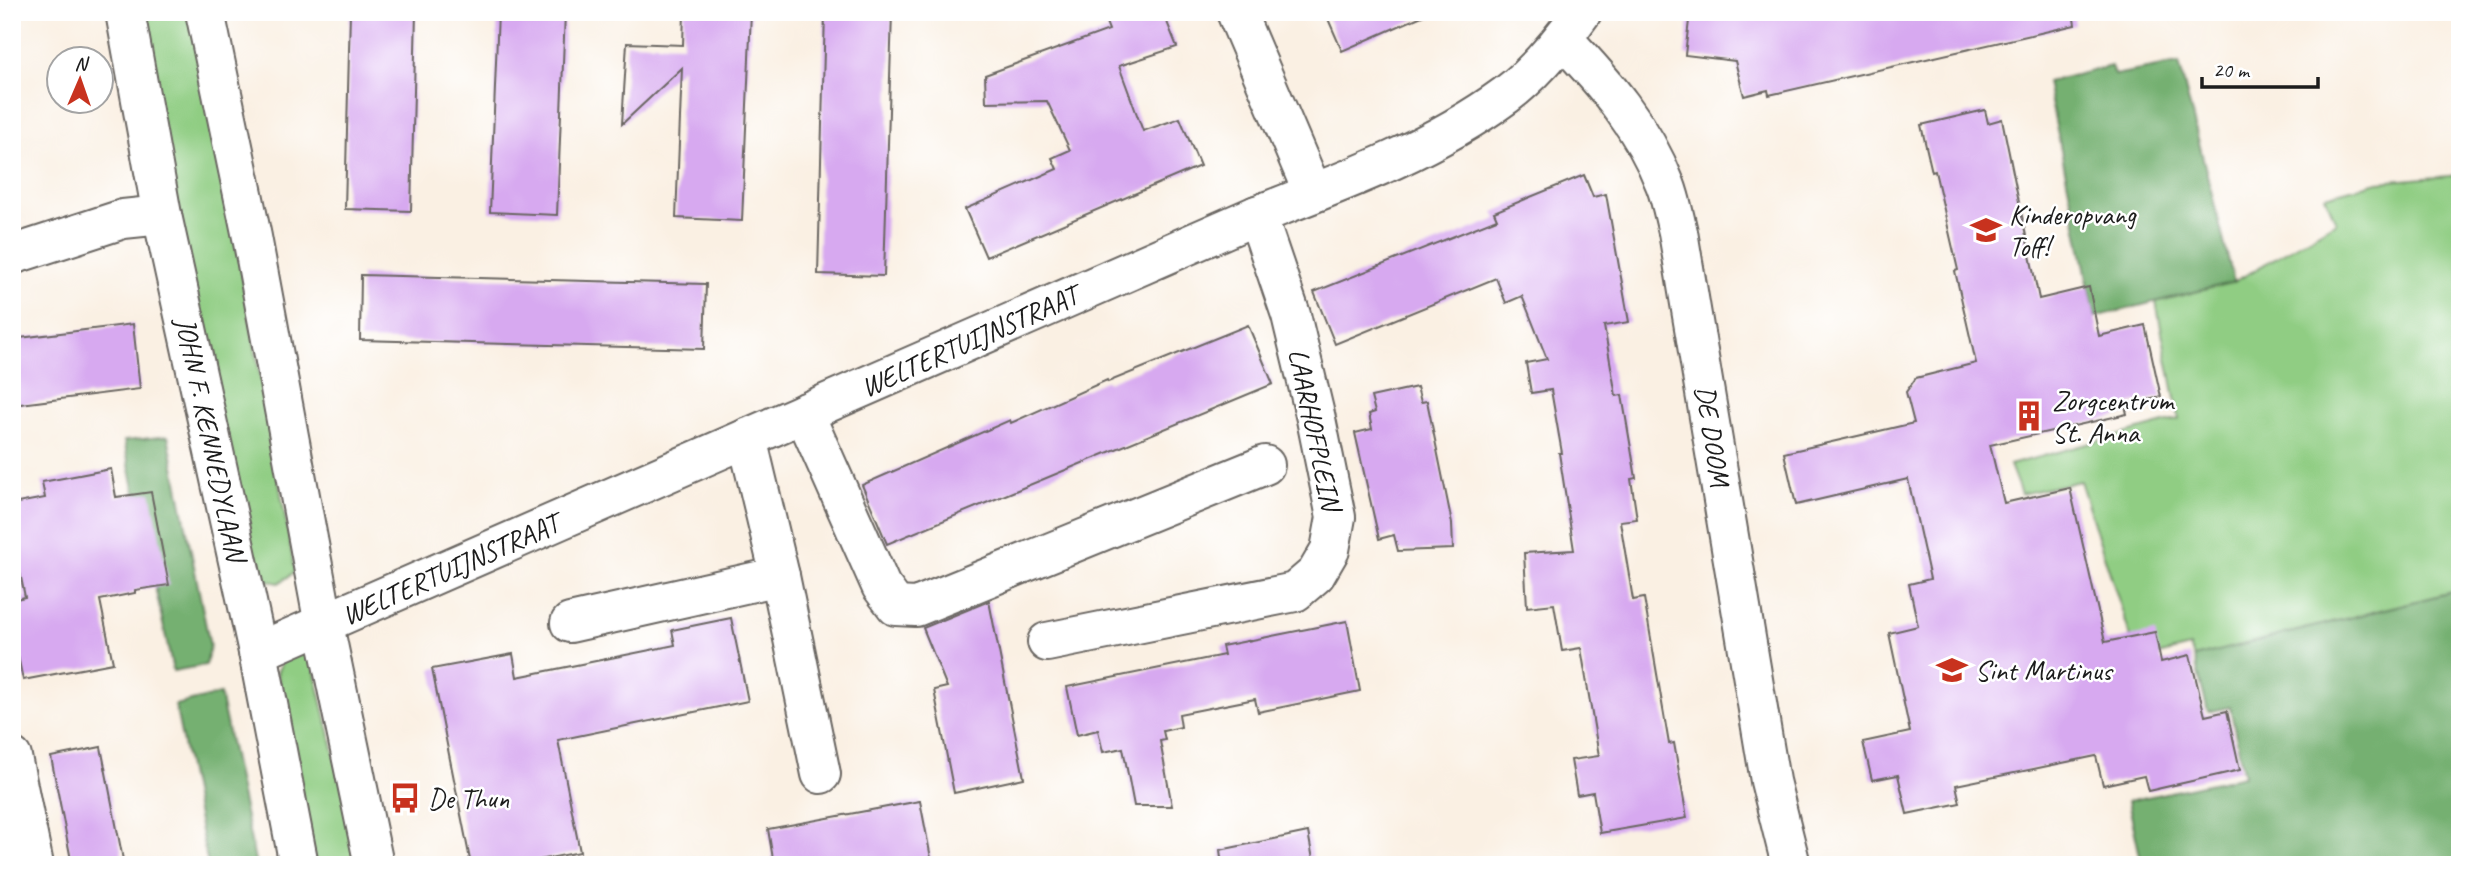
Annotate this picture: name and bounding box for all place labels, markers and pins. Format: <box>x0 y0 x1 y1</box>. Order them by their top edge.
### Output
place label: Kinderopvang Toff! <box>2009 197 2137 264</box>
school or university icon: Kinderopvang Toff! <box>1969 213 2003 247</box>
place label: Zorgcentrum St. Anna <box>2052 383 2176 450</box>
building icon: Zorgcentrum St. Anna <box>2012 399 2046 433</box>
school or university icon: Sint Martinus <box>1935 653 1969 687</box>
place label: Sint Martinus <box>1975 653 2114 688</box>
bus stop icon: De Thun <box>388 781 422 815</box>
place label: De Thun <box>428 781 510 816</box>

